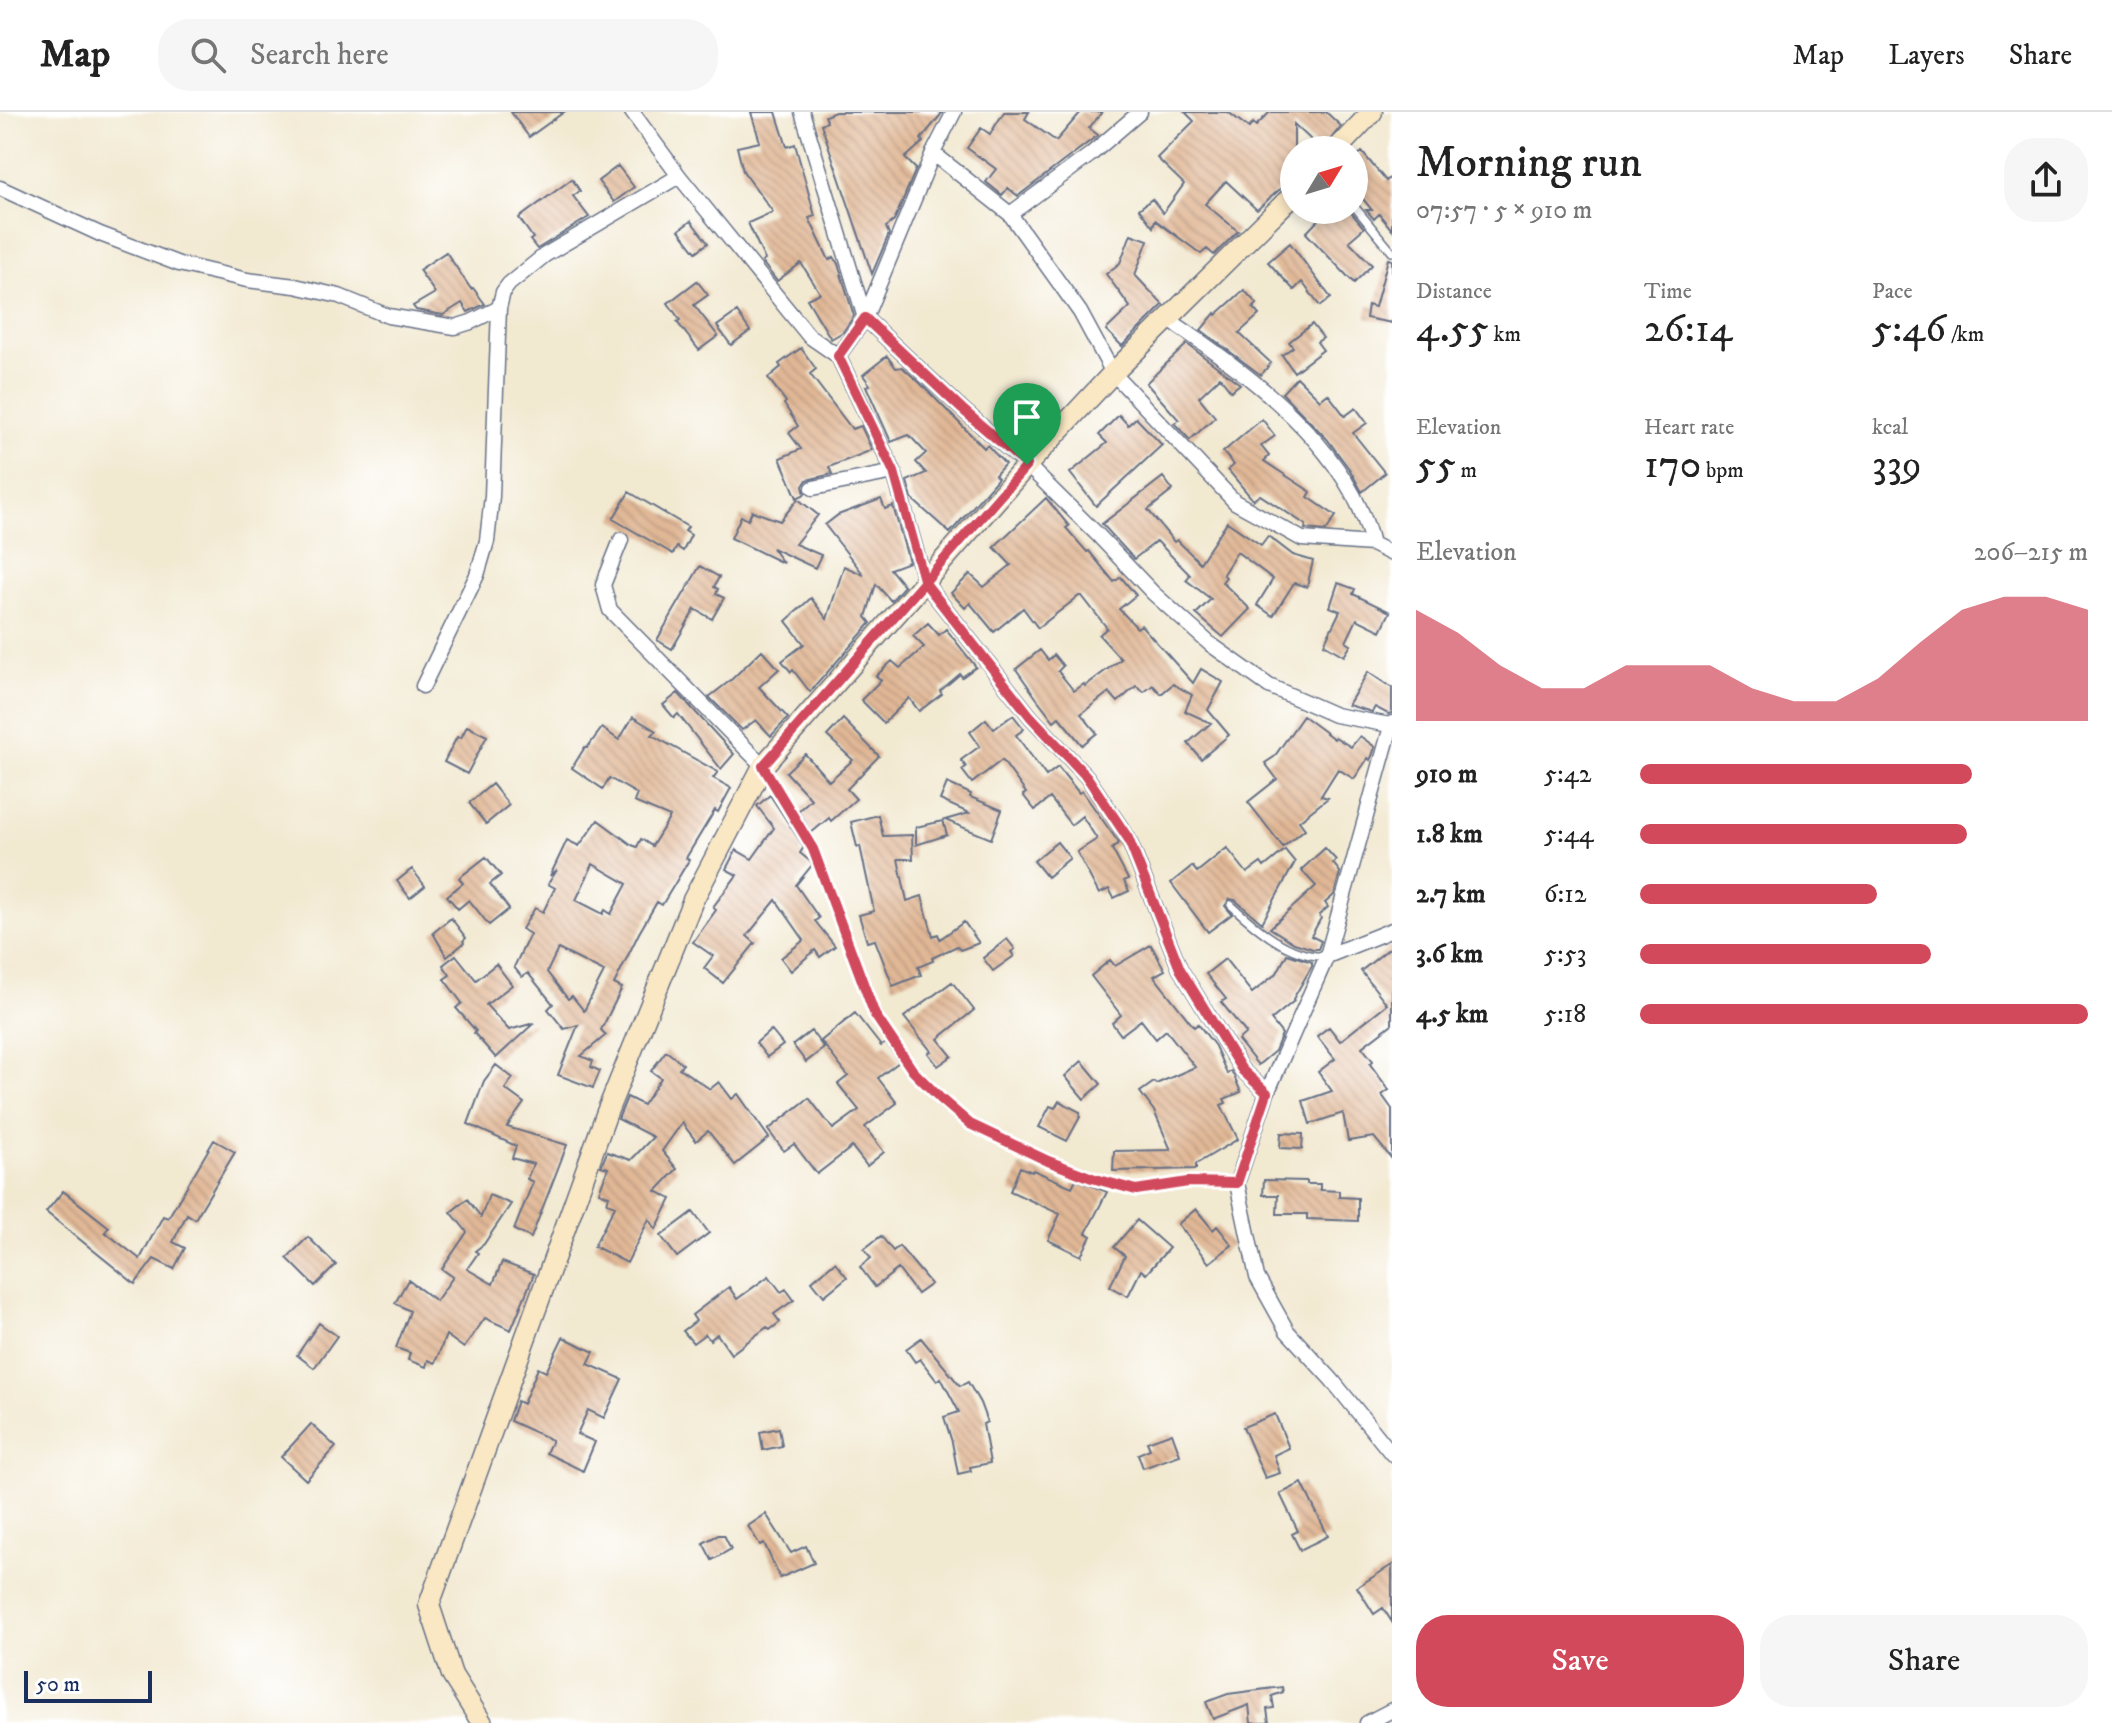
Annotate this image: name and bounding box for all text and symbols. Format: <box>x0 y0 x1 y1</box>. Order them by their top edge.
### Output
search box <box>158 19 718 91</box>
text: Map <box>40 31 110 79</box>
icon: search <box>186 33 230 77</box>
text: Search here <box>250 37 389 74</box>
text: Map <box>1793 38 1844 73</box>
text: Layers <box>1888 38 1965 73</box>
text: Share <box>2009 38 2072 73</box>
north arrow <box>1280 136 1368 224</box>
map controls <box>1280 136 1368 224</box>
text: Morning run <box>1416 136 1642 191</box>
button: share <box>2004 138 2088 222</box>
text: 07:57 · 5 × 910 m <box>1416 194 1592 227</box>
text: Distance <box>1416 278 1492 305</box>
text: Time <box>1644 278 1692 305</box>
text: Pace <box>1872 278 1913 305</box>
text: 4.55 <box>1416 305 1489 355</box>
text: 26:14 <box>1644 305 1733 355</box>
text: 5:46 <box>1872 305 1946 355</box>
text: km <box>1489 321 1521 348</box>
text: /km <box>1946 321 1984 348</box>
pin <box>993 383 1061 465</box>
icon: arrive <box>1005 395 1049 439</box>
text: Elevation <box>1416 414 1501 441</box>
text: Heart rate <box>1644 414 1734 441</box>
text: kcal <box>1872 414 1908 441</box>
text: 55 <box>1416 441 1456 491</box>
text: 170 <box>1644 441 1701 491</box>
text: 339 <box>1872 441 1922 491</box>
text: m <box>1456 457 1477 484</box>
text: bpm <box>1701 457 1744 484</box>
text: Elevation <box>1416 536 1517 569</box>
text: 206–215 m <box>1974 536 2088 569</box>
text: 910 m <box>1416 758 1477 791</box>
text: 5:42 <box>1544 758 1591 791</box>
text: 1.8 km <box>1416 818 1483 851</box>
text: 5:44 <box>1544 818 1594 851</box>
text: 2.7 km <box>1416 878 1485 911</box>
text: 6:12 <box>1544 878 1587 911</box>
text: 3.6 km <box>1416 938 1483 971</box>
text: 5:53 <box>1544 938 1586 971</box>
text: 4.5 km <box>1416 998 1488 1031</box>
text: 5:18 <box>1544 998 1586 1031</box>
button: Save <box>1416 1615 1744 1707</box>
button: Share <box>1760 1615 2088 1707</box>
scale bar <box>24 1667 152 1703</box>
text: 50 m <box>36 1671 80 1698</box>

